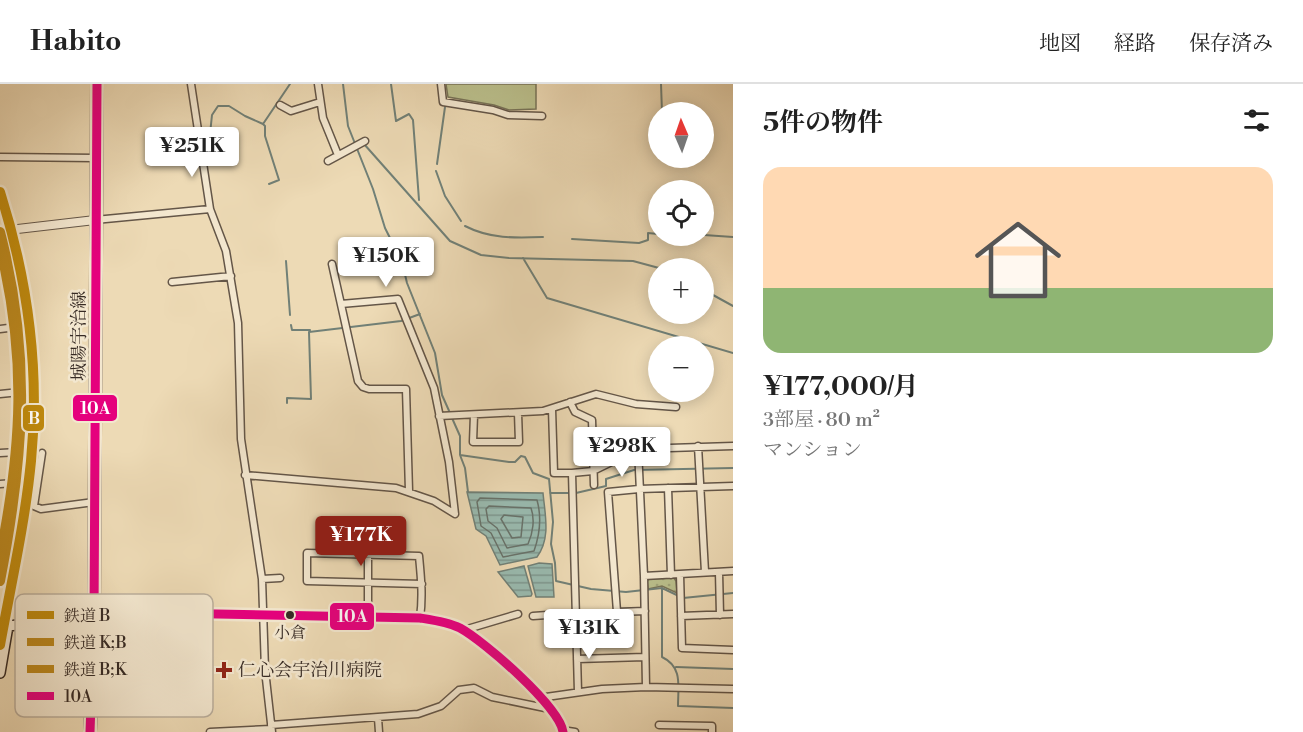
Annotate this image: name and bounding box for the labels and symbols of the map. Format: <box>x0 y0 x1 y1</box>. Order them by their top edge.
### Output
north arrow <box>648 102 714 168</box>
pin: ¥251K <box>150 127 234 178</box>
pin: ¥150K <box>344 237 428 288</box>
street label: 城陽宇治線 <box>68 291 91 381</box>
line badge: 10A <box>72 394 118 422</box>
text: 10A <box>80 399 111 419</box>
line badge: B <box>22 404 45 432</box>
text: B <box>28 409 40 429</box>
pin: ¥298K <box>580 427 664 478</box>
pin: ¥177K <box>319 516 403 567</box>
legend <box>15 594 213 717</box>
line badge: 10A <box>329 602 375 631</box>
text: 鉄道 B <box>63 606 111 626</box>
text: 10A <box>337 607 368 627</box>
marker: 小倉 <box>284 609 296 621</box>
pin: ¥131K <box>547 609 631 660</box>
place label: 小倉 <box>274 623 306 643</box>
text: 鉄道 K;B <box>63 633 127 653</box>
place label: 仁心会宇治川病院 <box>238 659 382 682</box>
text: 鉄道 B;K <box>63 660 128 680</box>
marker: 仁心会宇治川病院 <box>215 661 233 679</box>
text: 10A <box>64 687 93 707</box>

